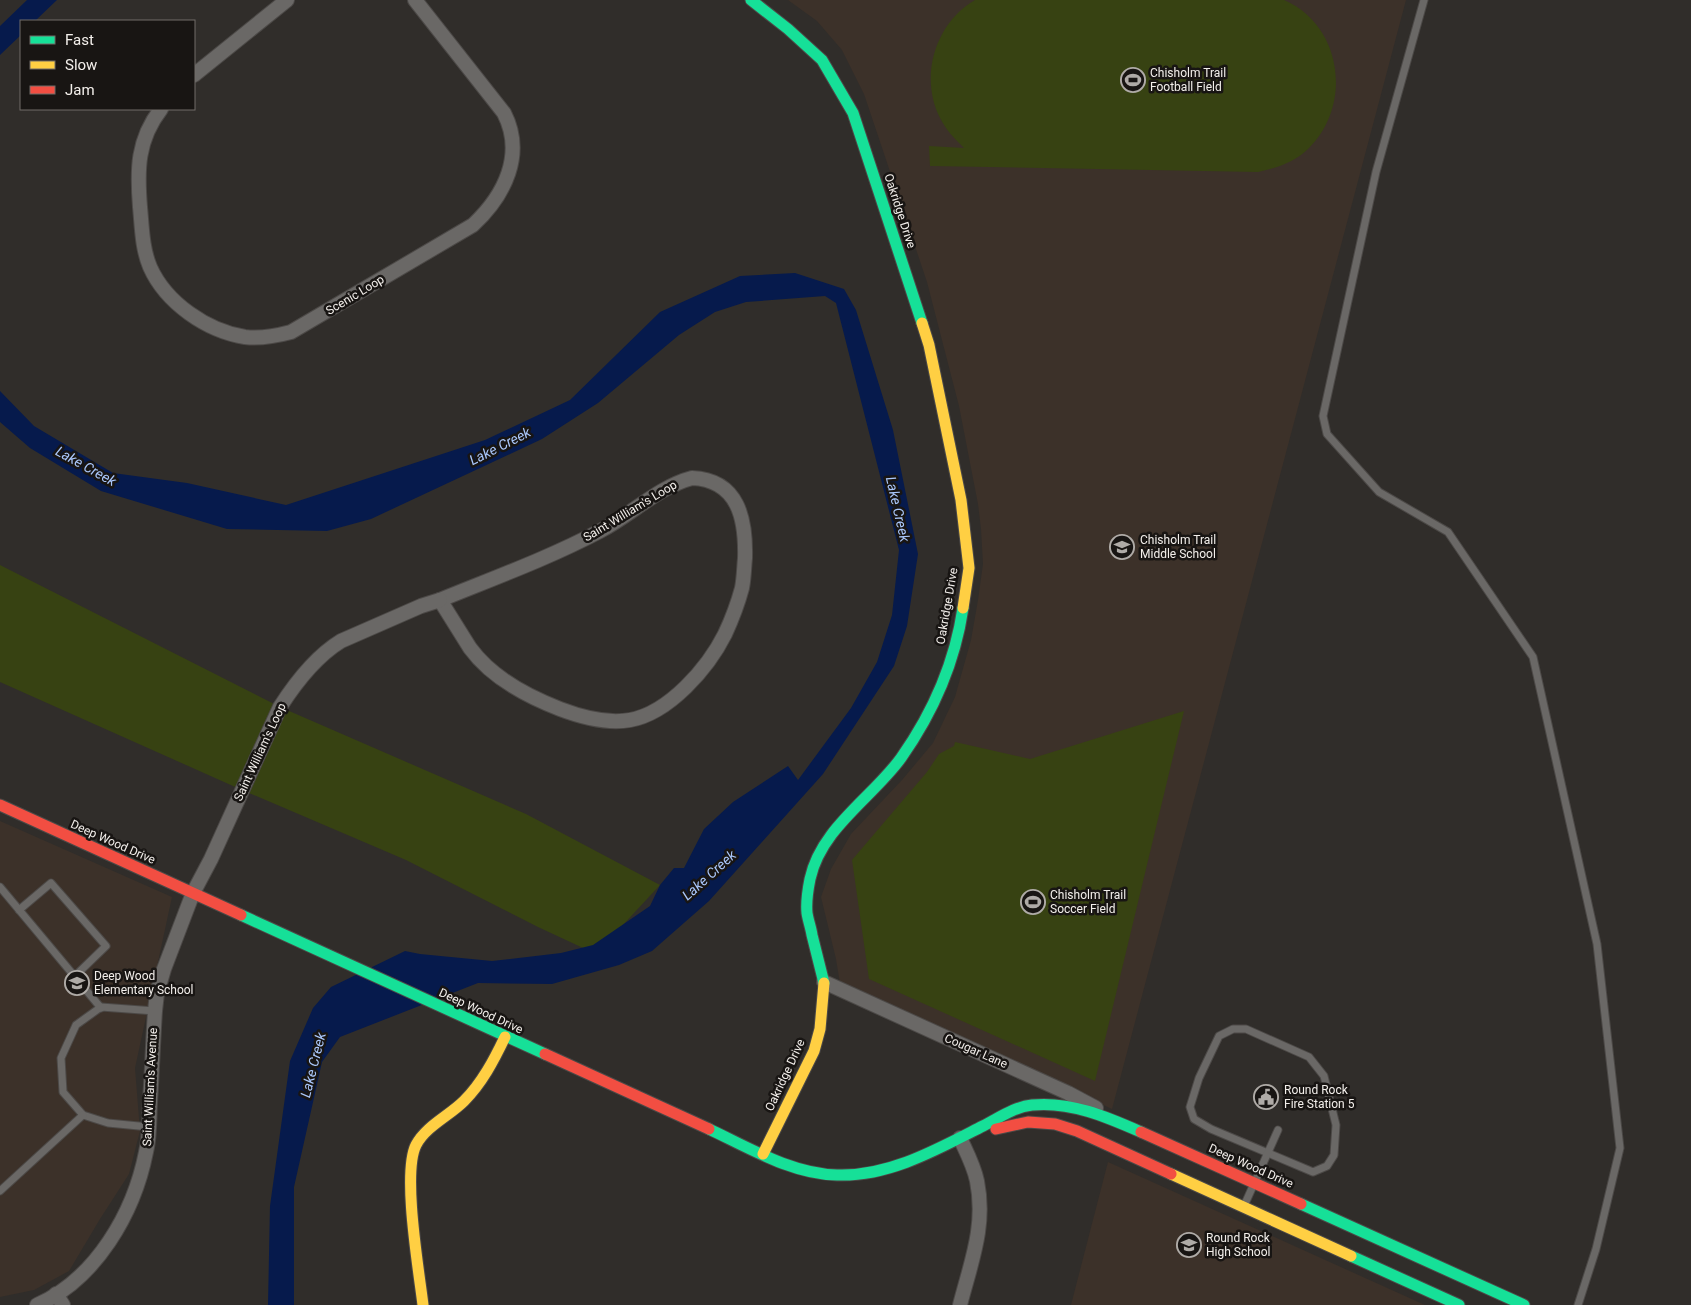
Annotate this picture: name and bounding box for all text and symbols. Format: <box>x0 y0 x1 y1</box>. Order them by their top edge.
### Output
legend <box>20 20 195 110</box>
text: Fast <box>65 31 94 49</box>
text: Slow <box>65 56 97 74</box>
place label: Chisholm Trail Football Field <box>1150 66 1226 94</box>
sports icon: Chisholm Trail Football Field <box>1120 67 1146 93</box>
text: Jam <box>65 81 95 99</box>
street label: Oakridge Drive <box>881 172 919 250</box>
street label: Scenic Loop <box>323 272 387 318</box>
water label: Lake Creek <box>467 423 534 468</box>
water label: Lake Creek <box>53 443 120 490</box>
water label: Lake Creek <box>883 475 914 544</box>
street label: Saint William's Loop <box>581 477 679 544</box>
place label: Chisholm Trail Middle School <box>1140 533 1216 561</box>
school or university icon: Chisholm Trail Middle School <box>1109 534 1135 560</box>
street label: Oakridge Drive <box>933 567 961 645</box>
street label: Saint William's Loop <box>231 701 289 803</box>
street label: Deep Wood Drive <box>69 817 157 867</box>
water label: Lake Creek <box>679 846 740 903</box>
place label: Chisholm Trail Soccer Field <box>1050 888 1126 916</box>
sports icon: Chisholm Trail Soccer Field <box>1020 889 1046 915</box>
place label: Deep Wood Elementary School <box>94 969 194 997</box>
school or university icon: Deep Wood Elementary School <box>64 970 90 996</box>
street label: Deep Wood Drive <box>437 985 525 1037</box>
street label: Saint William's Avenue <box>140 1027 160 1147</box>
water label: Lake Creek <box>297 1030 329 1099</box>
street label: Cougar Lane <box>942 1031 1010 1071</box>
street label: Oakridge Drive <box>762 1037 808 1113</box>
place label: Round Rock Fire Station 5 <box>1284 1083 1355 1111</box>
public building icon: Round Rock Fire Station 5 <box>1253 1084 1279 1110</box>
street label: Deep Wood Drive <box>1207 1141 1295 1191</box>
place label: Round Rock High School <box>1206 1231 1271 1259</box>
school or university icon: Round Rock High School <box>1176 1232 1202 1258</box>

